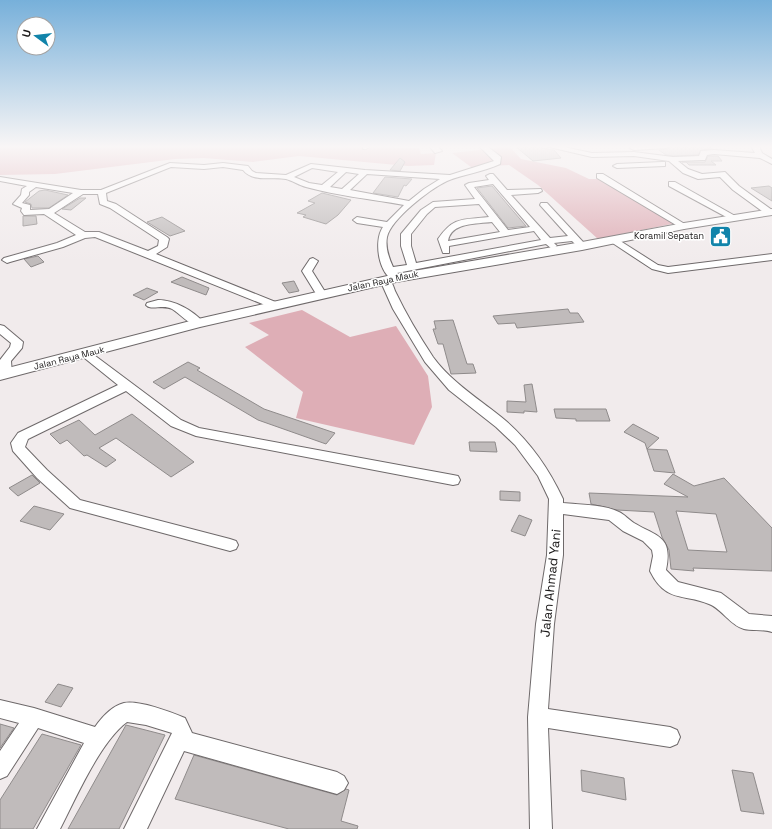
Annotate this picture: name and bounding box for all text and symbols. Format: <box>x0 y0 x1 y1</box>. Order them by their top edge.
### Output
north arrow <box>16 16 56 56</box>
text: U <box>19 28 34 39</box>
public building icon: Koramil Sepatan <box>707 223 733 249</box>
place label: Koramil Sepatan <box>634 230 704 242</box>
street label: Jalan Raya Mauk <box>346 268 420 294</box>
street label: Jalan Raya Mauk <box>32 343 106 373</box>
street label: Jalan Ahmad Yani <box>536 528 565 638</box>

